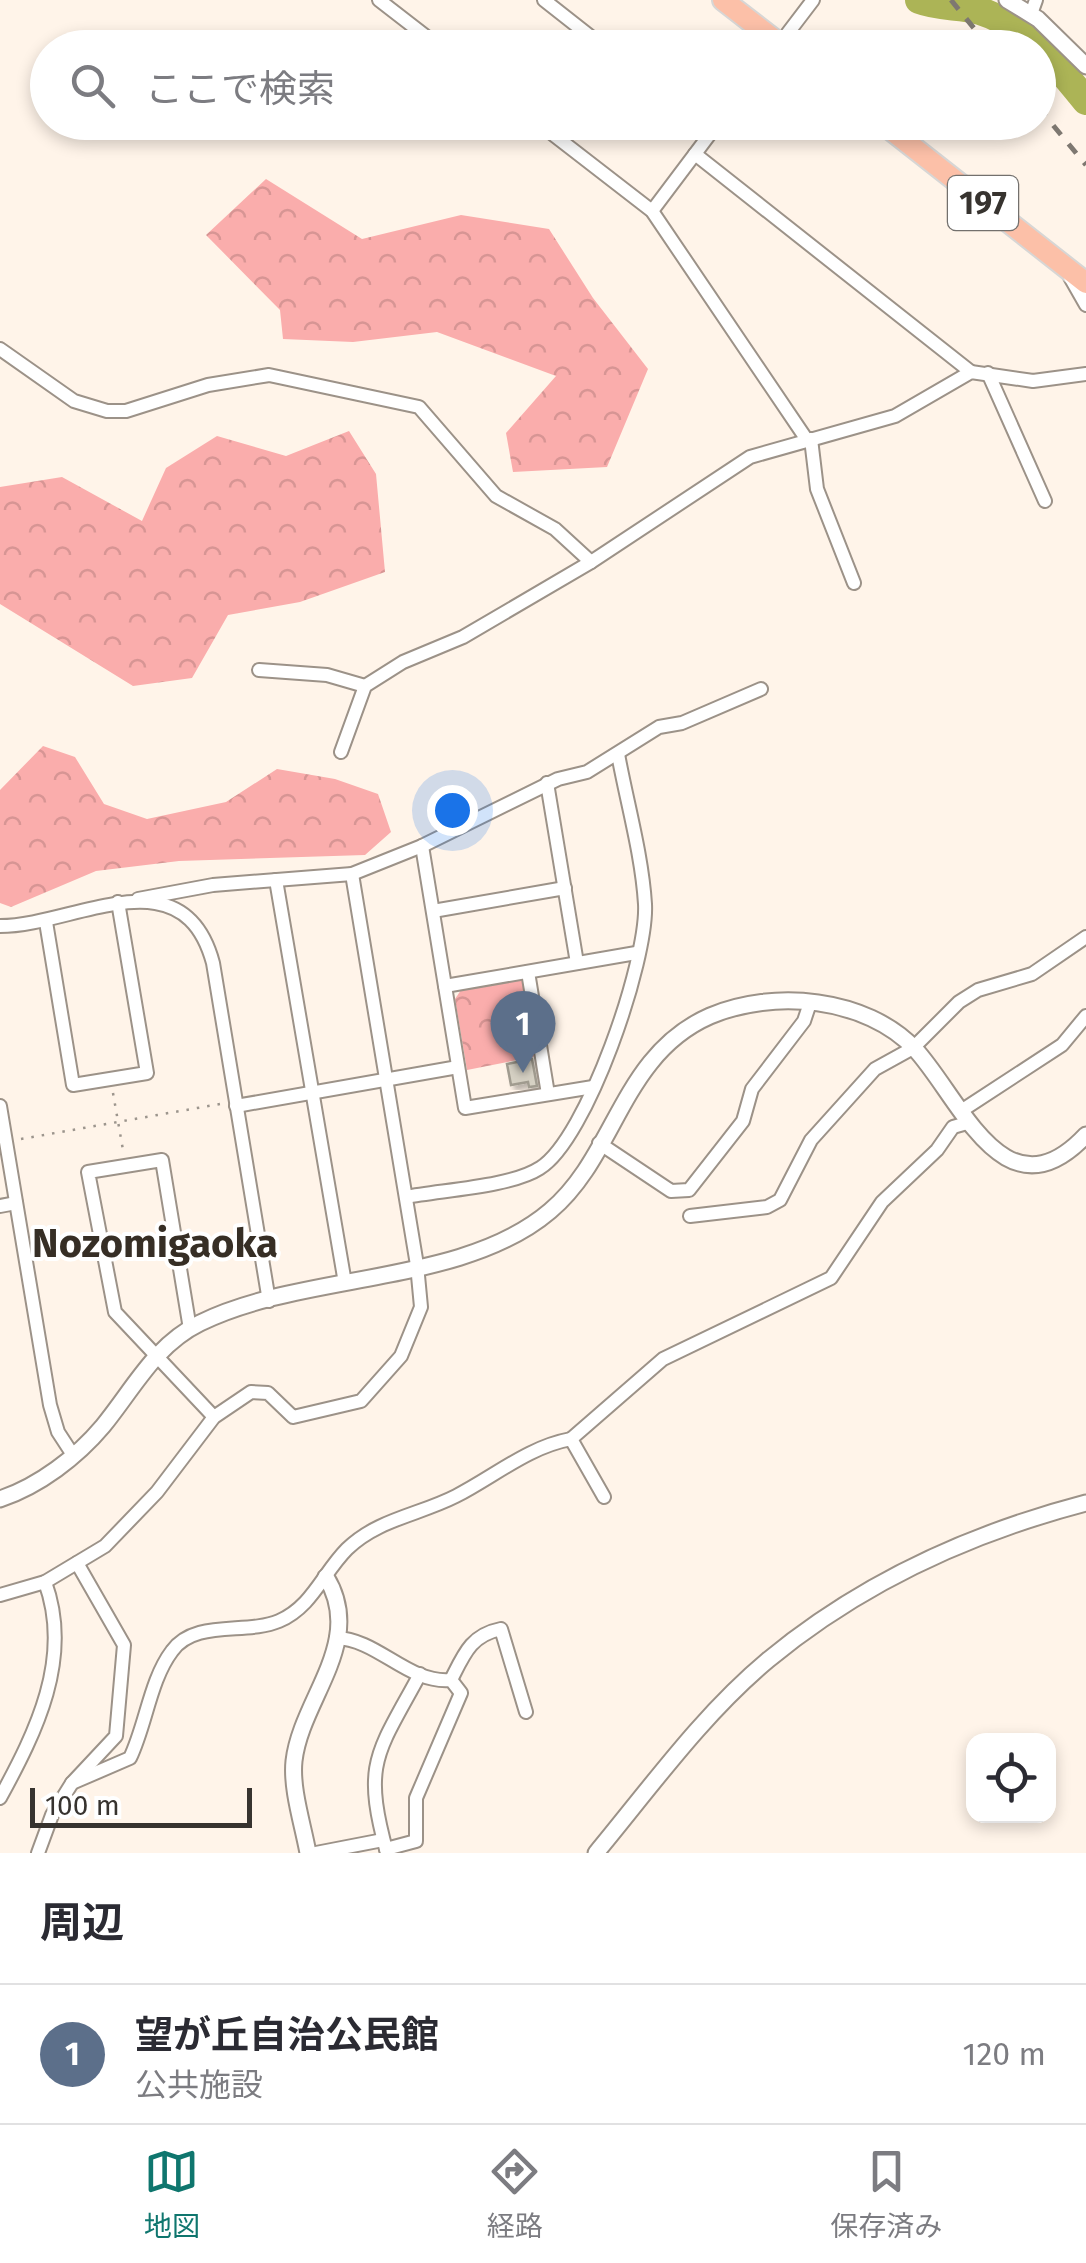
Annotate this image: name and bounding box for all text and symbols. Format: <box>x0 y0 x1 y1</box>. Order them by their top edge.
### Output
search box <box>30 30 1056 140</box>
icon: search <box>65 58 120 113</box>
text: ここで検索 <box>145 66 335 112</box>
road number: 197 <box>948 176 1018 230</box>
your location <box>427 785 478 836</box>
pin: 1 <box>490 990 556 1073</box>
district label: Nozomigaoka <box>32 1220 278 1268</box>
map controls <box>966 1733 1056 1823</box>
button: locate <box>966 1733 1056 1823</box>
scale bar <box>30 1783 252 1828</box>
text: 100 m <box>45 1789 120 1822</box>
text: 周辺 <box>40 1898 124 1948</box>
text: 望が丘自治公民館 <box>135 2012 439 2058</box>
text: 1 <box>65 2035 80 2073</box>
text: 120 m <box>963 2035 1046 2073</box>
text: 公共施設 <box>135 2066 263 2104</box>
tab: 地図 <box>144 2144 200 2244</box>
tab: 経路 <box>487 2144 543 2244</box>
tab: 保存済み <box>830 2144 942 2244</box>

